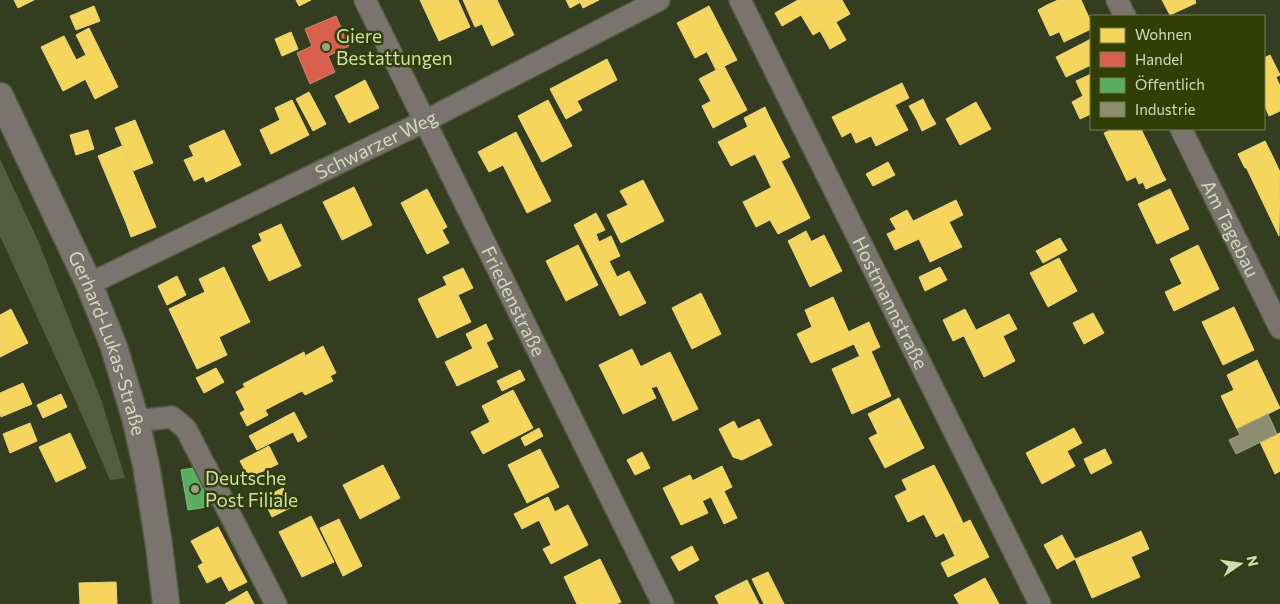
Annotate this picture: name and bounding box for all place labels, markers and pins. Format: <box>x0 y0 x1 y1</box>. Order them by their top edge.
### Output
place label: Giere Bestattungen <box>336 24 453 69</box>
marker: Giere Bestattungen <box>320 41 332 53</box>
place label: Deutsche Post Filiale <box>205 466 298 511</box>
marker: Deutsche Post Filiale <box>189 483 201 495</box>

